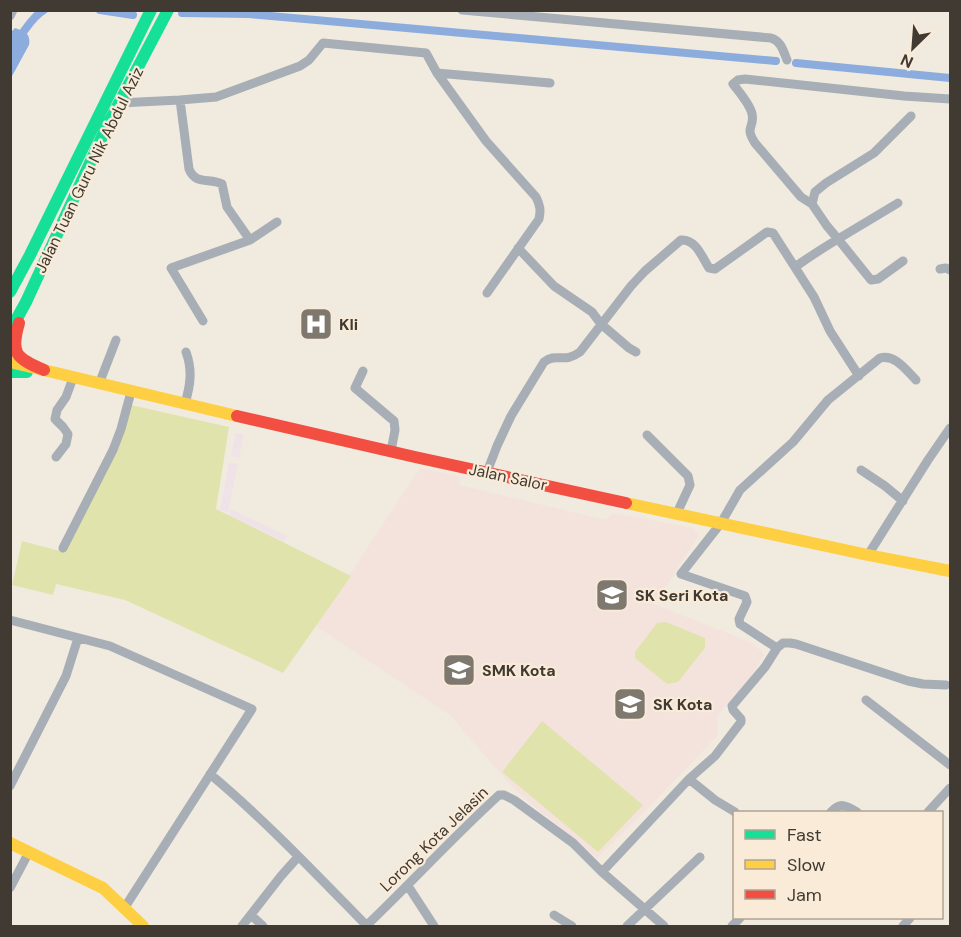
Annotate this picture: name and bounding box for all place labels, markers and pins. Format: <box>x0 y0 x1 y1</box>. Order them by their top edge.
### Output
hospital icon: Kli <box>298 306 334 342</box>
place label: Kli <box>339 314 358 335</box>
school or university icon: SK Seri Kota <box>594 577 630 613</box>
place label: SK Seri Kota <box>635 585 728 606</box>
school or university icon: SMK Kota <box>441 652 477 688</box>
place label: SMK Kota <box>482 660 556 681</box>
school or university icon: SK Kota <box>612 686 648 722</box>
place label: SK Kota <box>653 694 712 715</box>

